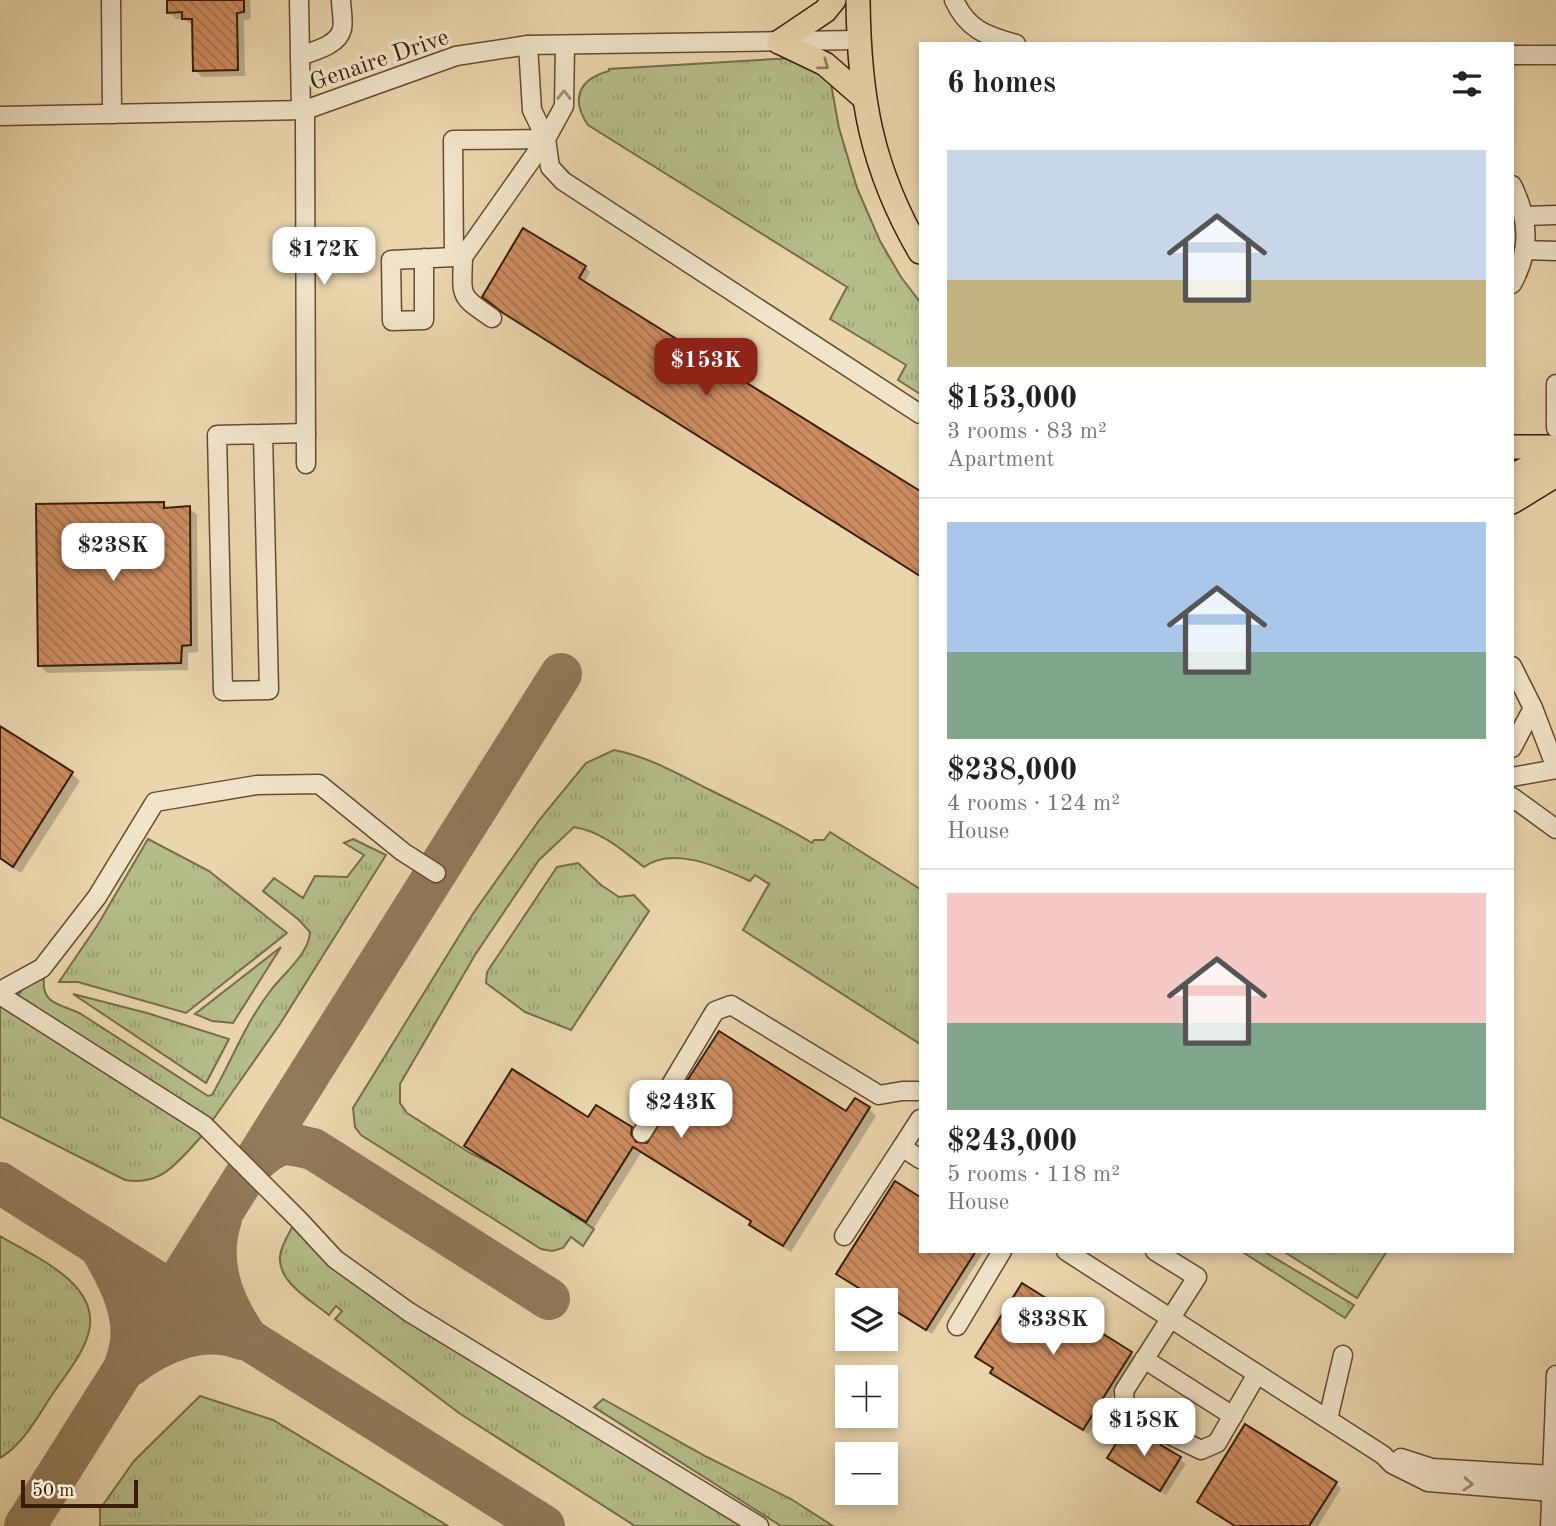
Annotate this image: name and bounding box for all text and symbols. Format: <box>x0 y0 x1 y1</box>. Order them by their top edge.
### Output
street label: Genaire Drive <box>307 26 452 96</box>
one-way arrow <box>817 57 829 69</box>
icon: filters <box>1448 65 1486 103</box>
text: 6 homes <box>947 69 1056 99</box>
one-way arrow <box>557 89 572 100</box>
icon: home <box>1154 195 1280 321</box>
pin: $172K <box>275 228 373 287</box>
text: $172K <box>288 238 360 261</box>
pin: $153K <box>657 338 755 398</box>
text: $153K <box>670 349 742 372</box>
text: $153,000 <box>947 384 1077 414</box>
text: 3 rooms · 83 m² <box>947 420 1107 443</box>
text: Apartment <box>947 448 1055 471</box>
pin: $238K <box>64 524 162 583</box>
text: $238K <box>77 534 149 557</box>
icon: home <box>1154 567 1280 693</box>
text: $238,000 <box>947 756 1077 786</box>
text: 4 rooms · 124 m² <box>947 792 1120 815</box>
text: House <box>947 820 1009 843</box>
icon: home <box>1154 938 1280 1064</box>
pin: $243K <box>632 1080 730 1140</box>
text: $243K <box>645 1091 717 1114</box>
text: $243,000 <box>947 1127 1077 1157</box>
text: 5 rooms · 118 m² <box>947 1163 1120 1186</box>
text: House <box>947 1191 1009 1214</box>
map controls <box>835 1288 898 1505</box>
button: layers <box>835 1288 898 1351</box>
pin: $338K <box>1004 1298 1102 1357</box>
text: $338K <box>1017 1308 1089 1331</box>
button: + <box>835 1365 898 1428</box>
pin: $158K <box>1095 1398 1193 1458</box>
text: $158K <box>1108 1409 1180 1432</box>
button: − <box>835 1442 898 1505</box>
one-way arrow <box>1463 1476 1474 1491</box>
scale bar <box>21 1477 138 1509</box>
text: 50 m <box>32 1482 74 1501</box>

